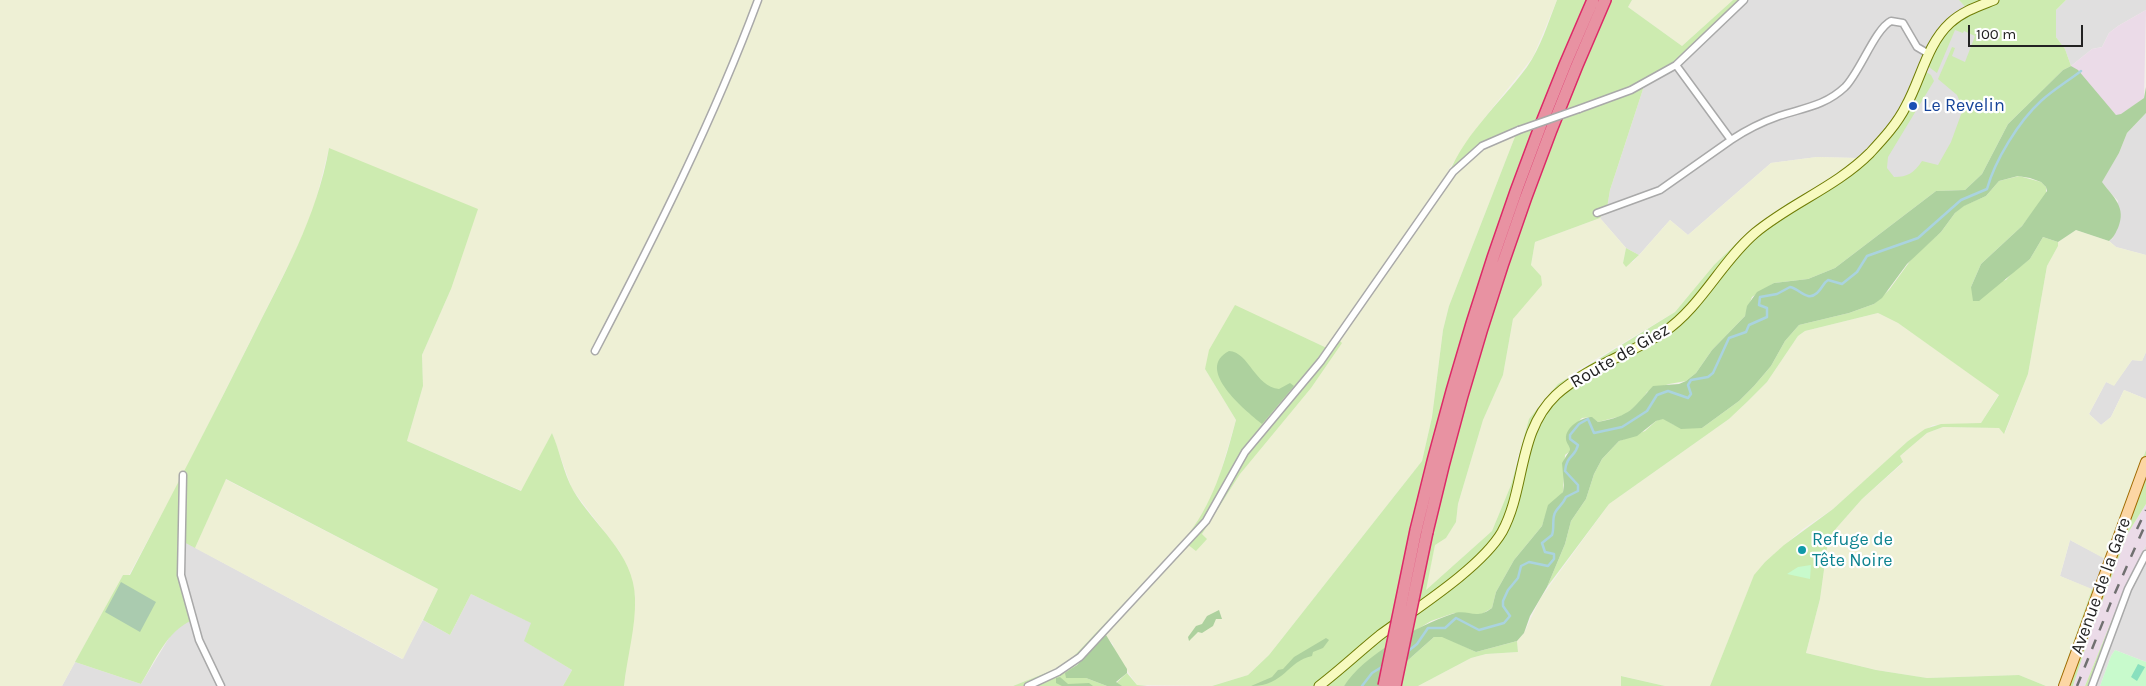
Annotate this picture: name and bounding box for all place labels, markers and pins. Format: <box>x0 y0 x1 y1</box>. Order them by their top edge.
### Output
place label: Le Revelin <box>1923 95 2005 117</box>
marker: Le Revelin <box>1907 100 1919 112</box>
place label: Refuge de Tête Noire <box>1812 529 1893 572</box>
marker: Refuge de Tête Noire <box>1796 544 1808 556</box>

